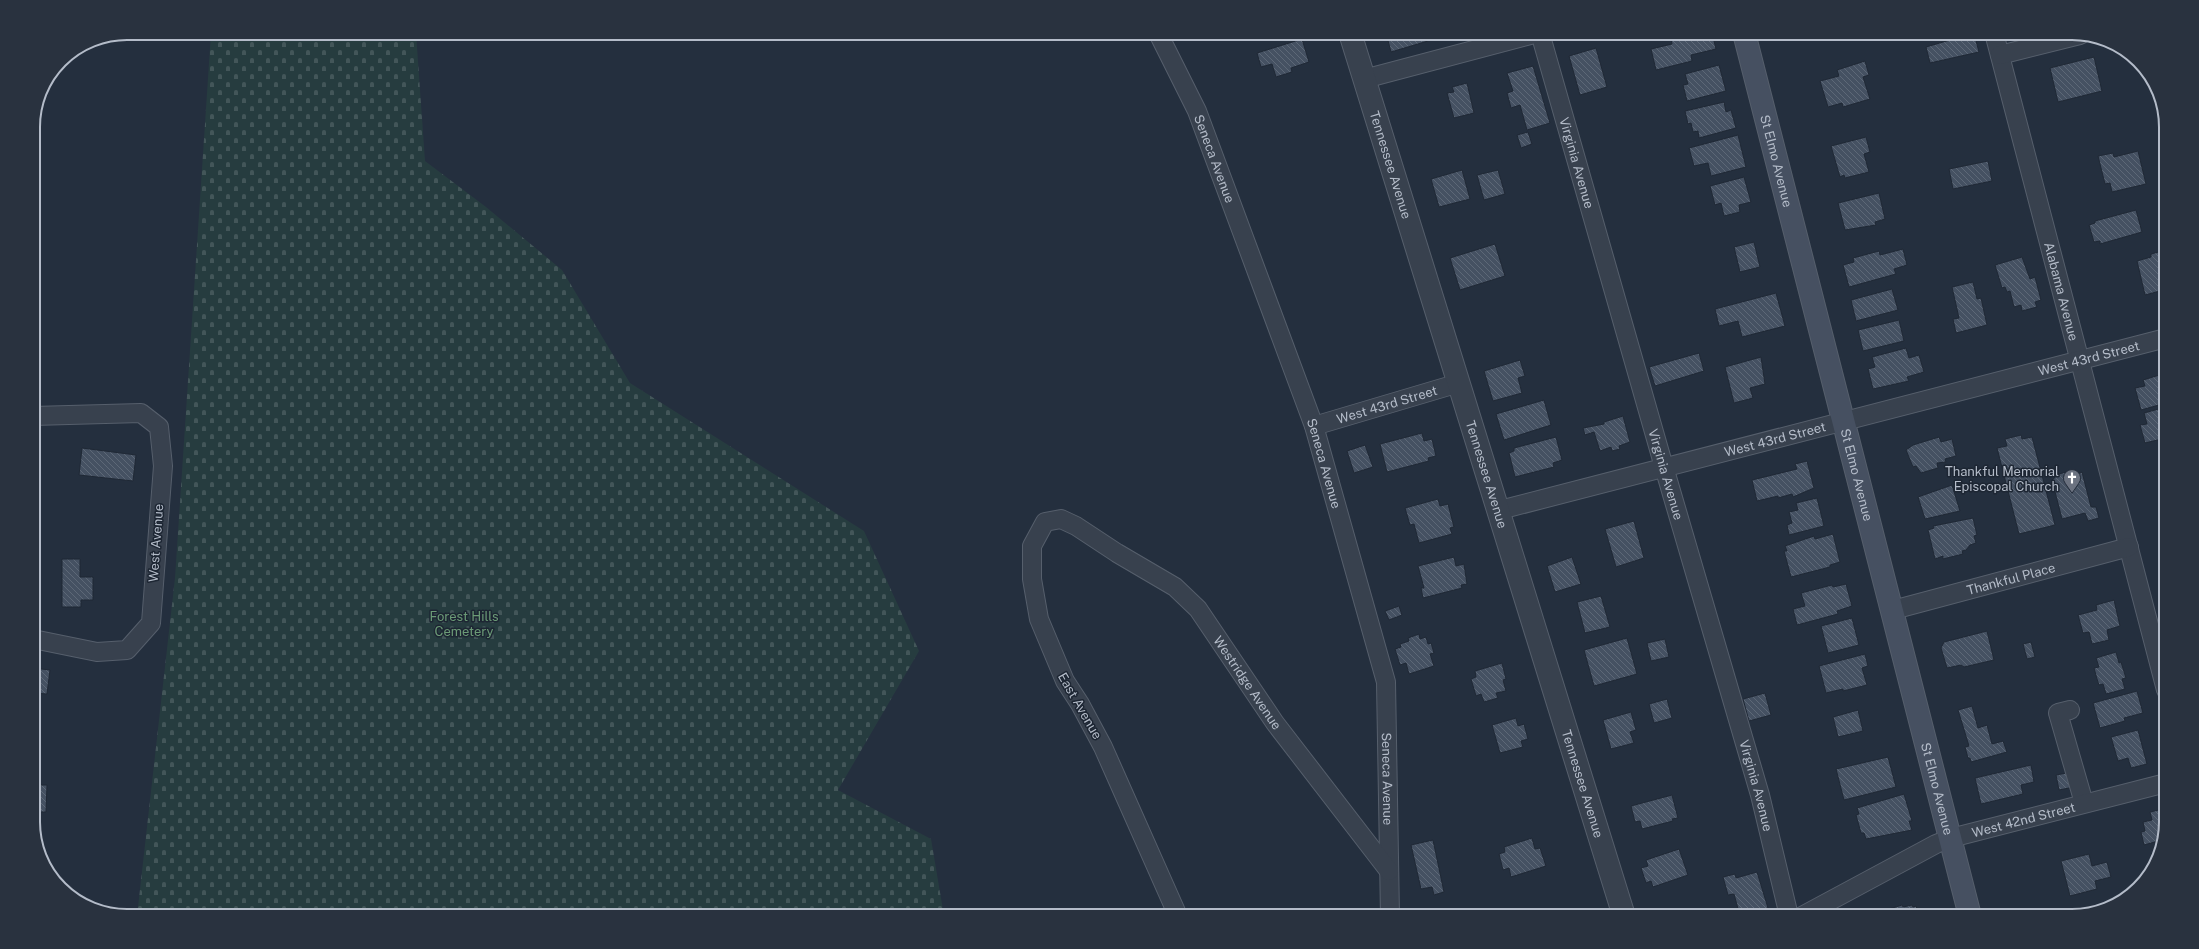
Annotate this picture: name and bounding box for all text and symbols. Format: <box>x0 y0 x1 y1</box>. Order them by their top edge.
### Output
street label: Tennessee Avenue <box>1367 109 1415 221</box>
street label: Seneca Avenue <box>1191 112 1238 205</box>
street label: St Elmo Avenue <box>1758 113 1796 209</box>
street label: Virginia Avenue <box>1557 115 1597 210</box>
street label: Alabama Avenue <box>2042 240 2082 342</box>
street label: West 43rd Street <box>2036 338 2141 378</box>
street label: West 43rd Street <box>1335 382 1439 426</box>
street label: Seneca Avenue <box>1304 416 1344 510</box>
street label: Tennessee Avenue <box>1463 418 1511 530</box>
street label: West 43rd Street <box>1723 419 1827 459</box>
street label: Virginia Avenue <box>1646 427 1687 522</box>
street label: St Elmo Avenue <box>1838 427 1876 523</box>
place label: Thankful Memorial Episcopal Church <box>1945 464 2059 494</box>
church icon: Thankful Memorial Episcopal Church <box>2062 468 2082 493</box>
street label: West Avenue <box>146 503 166 583</box>
street label: Thankful Place <box>1965 560 2057 598</box>
park label: Forest Hills Cemetery <box>429 609 499 639</box>
street label: Westridge Avenue <box>1211 633 1285 732</box>
street label: East Avenue <box>1055 670 1105 742</box>
street label: Tennessee Avenue <box>1559 728 1607 840</box>
street label: Seneca Avenue <box>1379 732 1396 825</box>
street label: Virginia Avenue <box>1737 738 1776 833</box>
street label: St Elmo Avenue <box>1918 741 1956 836</box>
street label: West 42nd Street <box>1970 799 2077 840</box>

